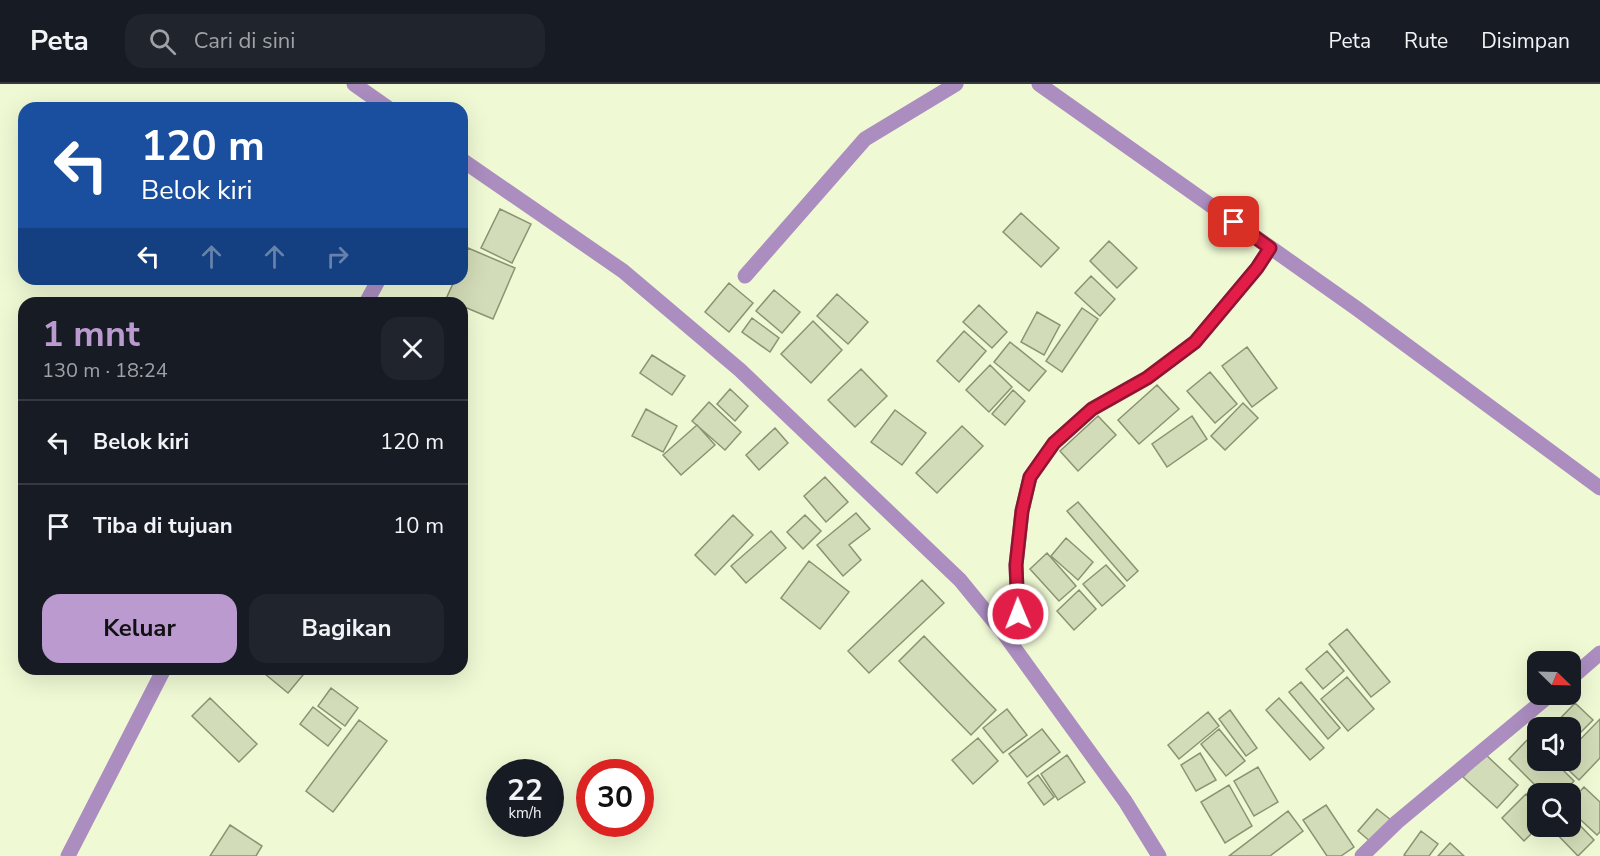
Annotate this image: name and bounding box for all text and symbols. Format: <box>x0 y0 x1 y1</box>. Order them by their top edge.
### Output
search box <box>125 14 545 68</box>
text: Peta <box>30 22 89 60</box>
icon: search <box>146 25 179 58</box>
text: Cari di sini <box>194 26 295 56</box>
text: Peta <box>1329 27 1371 55</box>
text: Rute <box>1404 27 1448 55</box>
text: Disimpan <box>1481 27 1570 55</box>
text: 120 m <box>141 118 265 175</box>
icon: left <box>42 126 120 204</box>
text: Belok kiri <box>141 172 253 209</box>
pin <box>1208 196 1259 247</box>
icon: arrive <box>1217 205 1250 238</box>
icon: left <box>132 240 165 273</box>
icon: ahead <box>195 240 228 273</box>
icon: ahead <box>258 240 291 273</box>
icon: right <box>321 240 354 273</box>
text: 1 mnt <box>42 310 140 359</box>
button: close <box>381 317 444 380</box>
text: 130 m · 18:24 <box>42 357 168 384</box>
icon: left <box>42 426 75 459</box>
text: Belok kiri <box>93 427 189 457</box>
text: 120 m <box>380 427 444 457</box>
icon: arrive <box>42 510 75 543</box>
text: Tiba di tujuan <box>93 511 233 541</box>
text: 10 m <box>393 511 444 541</box>
position arrow <box>986 582 1050 646</box>
button: Keluar <box>42 594 237 663</box>
button: Bagikan <box>249 594 444 663</box>
north arrow <box>1527 651 1581 705</box>
map controls <box>1527 651 1581 837</box>
button: sound <box>1527 717 1581 771</box>
speed limit sign: 30 <box>576 759 654 837</box>
text: 22 <box>507 770 543 811</box>
button: search <box>1527 783 1581 837</box>
text: km/h <box>508 803 542 823</box>

